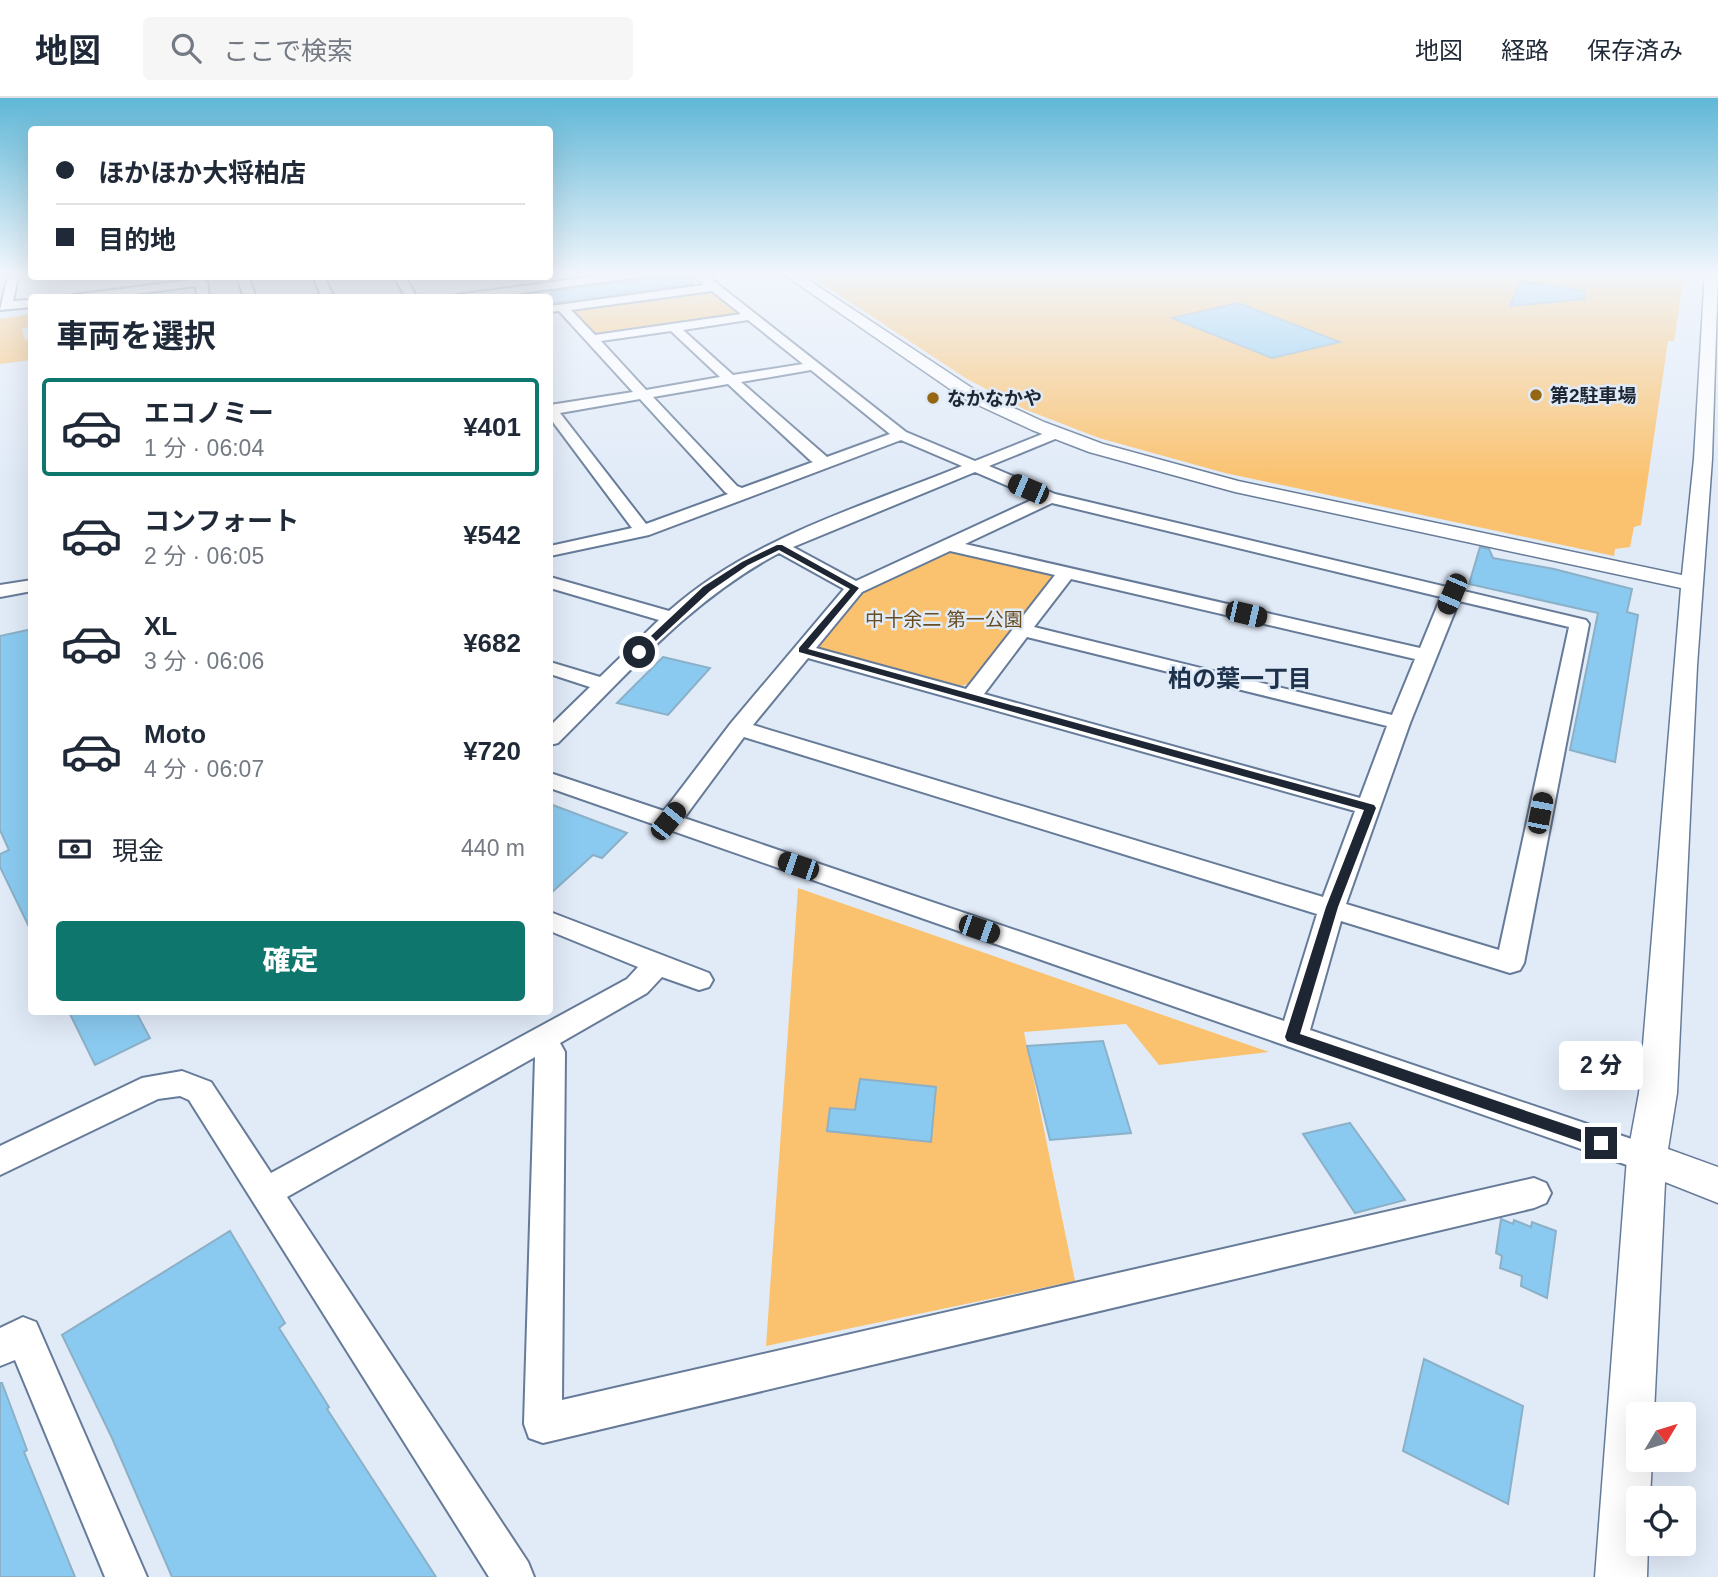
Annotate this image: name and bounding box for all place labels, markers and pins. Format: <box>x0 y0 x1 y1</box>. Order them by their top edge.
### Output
place label: 第2駐車場 <box>1550 385 1637 406</box>
marker: 第2駐車場 <box>1528 387 1544 403</box>
place label: なかなかや <box>947 388 1042 409</box>
marker: なかなかや <box>925 390 941 406</box>

